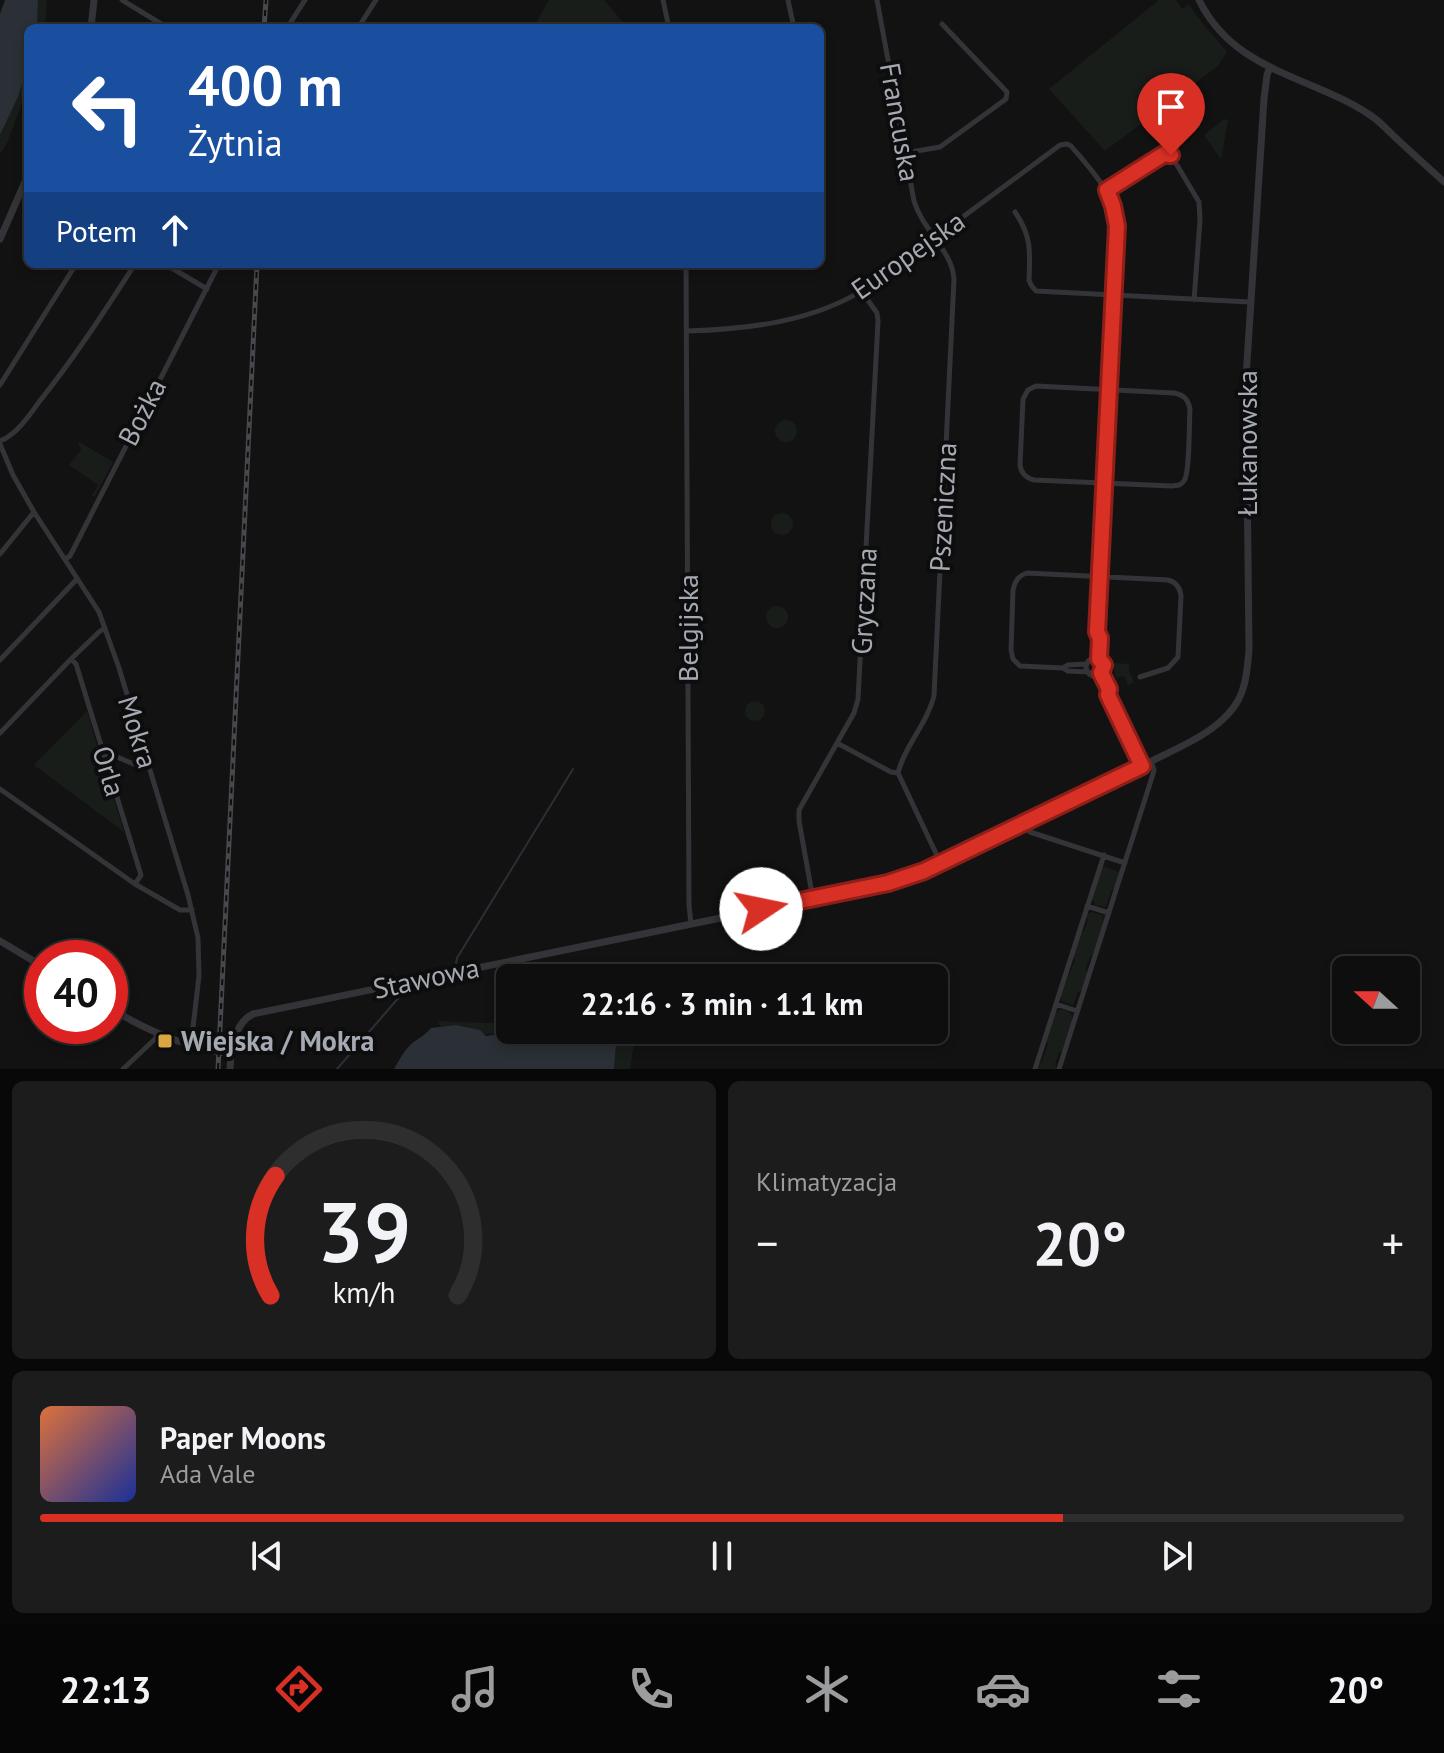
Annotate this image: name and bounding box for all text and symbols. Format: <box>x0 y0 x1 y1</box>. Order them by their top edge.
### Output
text: 400 m <box>188 49 343 121</box>
icon: left <box>56 56 160 160</box>
street label: Francuska <box>872 60 929 184</box>
pin <box>1137 73 1205 155</box>
icon: arrive <box>1149 85 1193 129</box>
text: Żytnia <box>188 119 283 166</box>
street label: Europejska <box>844 202 972 307</box>
icon: ahead <box>153 208 197 252</box>
text: Potem <box>56 211 137 250</box>
street label: Łukanowska <box>1228 370 1265 516</box>
street label: Bożka <box>109 372 174 452</box>
street label: Pszeniczna <box>921 441 964 573</box>
street label: Gryczana <box>842 546 885 655</box>
street label: Belgijska <box>669 574 706 682</box>
street label: Mokra <box>110 691 167 773</box>
street label: Orla <box>84 741 135 801</box>
position arrow <box>719 867 803 951</box>
speed limit sign: 40 <box>24 940 128 1044</box>
street label: Stawowa <box>369 948 482 1007</box>
north arrow <box>1332 956 1420 1044</box>
map controls <box>1332 956 1420 1044</box>
text: 22:16 · 3 min · 1.1 km <box>581 984 863 1023</box>
place label: Wiejska / Mokra <box>181 1022 374 1059</box>
marker: Wiejska / Mokra <box>156 1032 174 1050</box>
text: Klimatyzacja <box>756 1165 897 1198</box>
text: 39 <box>317 1177 411 1285</box>
text: 20° <box>1033 1204 1127 1282</box>
text: − <box>756 1214 778 1271</box>
text: + <box>1382 1214 1404 1271</box>
text: km/h <box>333 1274 395 1311</box>
text: Paper Moons <box>160 1418 326 1457</box>
text: Ada Vale <box>160 1457 255 1490</box>
icon: previous <box>245 1534 289 1578</box>
icon: pause <box>700 1534 744 1578</box>
icon: next <box>1155 1534 1199 1578</box>
icon: directions <box>271 1661 327 1717</box>
icon: music <box>447 1661 503 1717</box>
icon: phone <box>623 1661 679 1717</box>
icon: climate <box>799 1661 855 1717</box>
icon: car <box>975 1661 1031 1717</box>
icon: filters <box>1151 1661 1207 1717</box>
text: 22:13 <box>60 1666 151 1713</box>
text: 20° <box>1327 1666 1384 1713</box>

